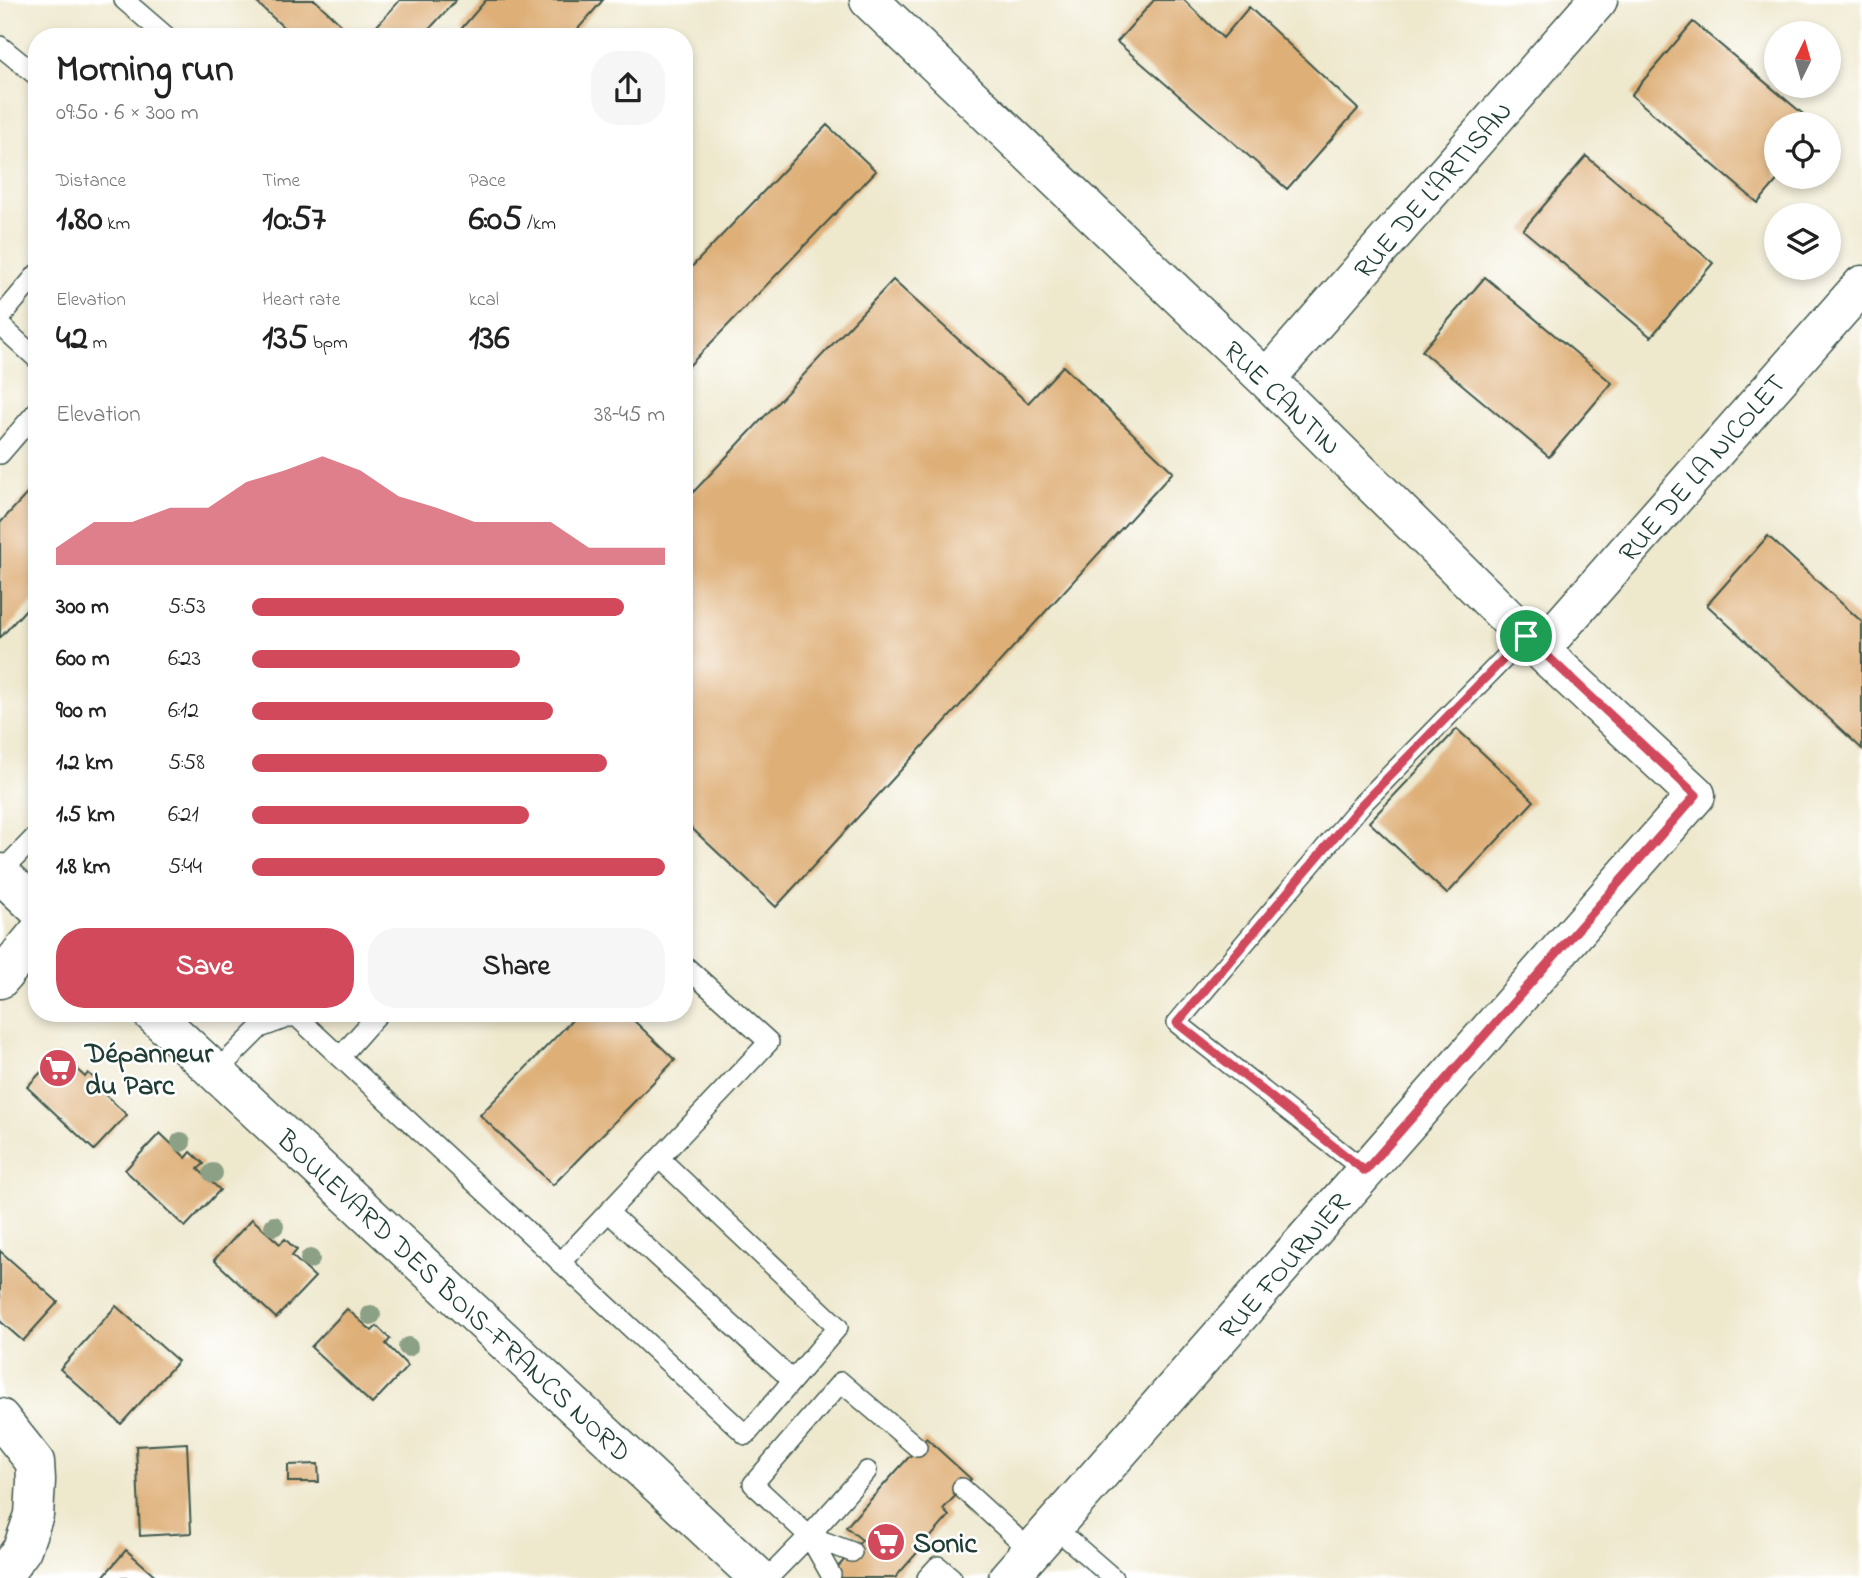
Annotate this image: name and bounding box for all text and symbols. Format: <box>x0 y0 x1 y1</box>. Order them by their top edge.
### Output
north arrow <box>1764 21 1841 98</box>
map controls <box>1764 21 1841 280</box>
text: Morning run <box>56 43 234 99</box>
button: share <box>591 51 665 125</box>
street label: RUE DE L'ARTISAN <box>1346 93 1524 289</box>
text: 09:50 · 6 × 300 m <box>56 97 199 130</box>
button: locate <box>1764 112 1841 189</box>
text: Distance <box>56 168 126 195</box>
text: Time <box>262 168 300 195</box>
text: Pace <box>469 168 506 195</box>
text: 1.80 <box>56 195 103 246</box>
text: 10:57 <box>262 195 326 246</box>
text: 6:05 <box>469 195 522 246</box>
button: layers <box>1764 203 1841 280</box>
text: km <box>103 211 130 238</box>
text: /km <box>522 211 556 238</box>
text: Elevation <box>56 287 126 314</box>
text: Heart rate <box>262 287 340 314</box>
text: kcal <box>469 287 499 314</box>
text: 42 <box>56 314 88 365</box>
text: 135 <box>262 314 308 365</box>
text: 136 <box>469 314 510 365</box>
text: m <box>88 330 107 357</box>
text: bpm <box>308 330 348 357</box>
street label: RUE CANTIN <box>1212 333 1349 466</box>
street label: RUE DE LA NICOLET <box>1610 366 1797 573</box>
text: Elevation <box>56 399 141 432</box>
text: 38–45 m <box>594 399 665 432</box>
text: 300 m <box>56 591 109 624</box>
text: 5:53 <box>168 591 206 624</box>
pin <box>1496 606 1556 666</box>
icon: arrive <box>1507 617 1545 655</box>
text: 600 m <box>56 643 110 676</box>
text: 6:23 <box>168 643 201 676</box>
text: 900 m <box>56 695 106 728</box>
text: 6:12 <box>168 695 199 728</box>
text: 1.2 km <box>56 747 113 780</box>
text: 5:58 <box>168 747 205 780</box>
text: 1.5 km <box>56 799 115 832</box>
text: 6:21 <box>168 799 199 832</box>
text: 1.8 km <box>56 851 110 884</box>
text: 5:44 <box>168 851 202 884</box>
button: Save <box>56 928 354 1008</box>
button: Share <box>368 928 665 1008</box>
place label: Dépanneur du Parc <box>83 1035 215 1108</box>
supermarket icon: Dépanneur du Parc <box>37 1047 79 1089</box>
street label: BOULEVARD DES BOIS-FRANCS NORD <box>265 1121 639 1474</box>
street label: RUE FOURNIER <box>1210 1185 1361 1350</box>
supermarket icon: Sonic <box>865 1521 907 1563</box>
place label: Sonic <box>913 1525 977 1566</box>

